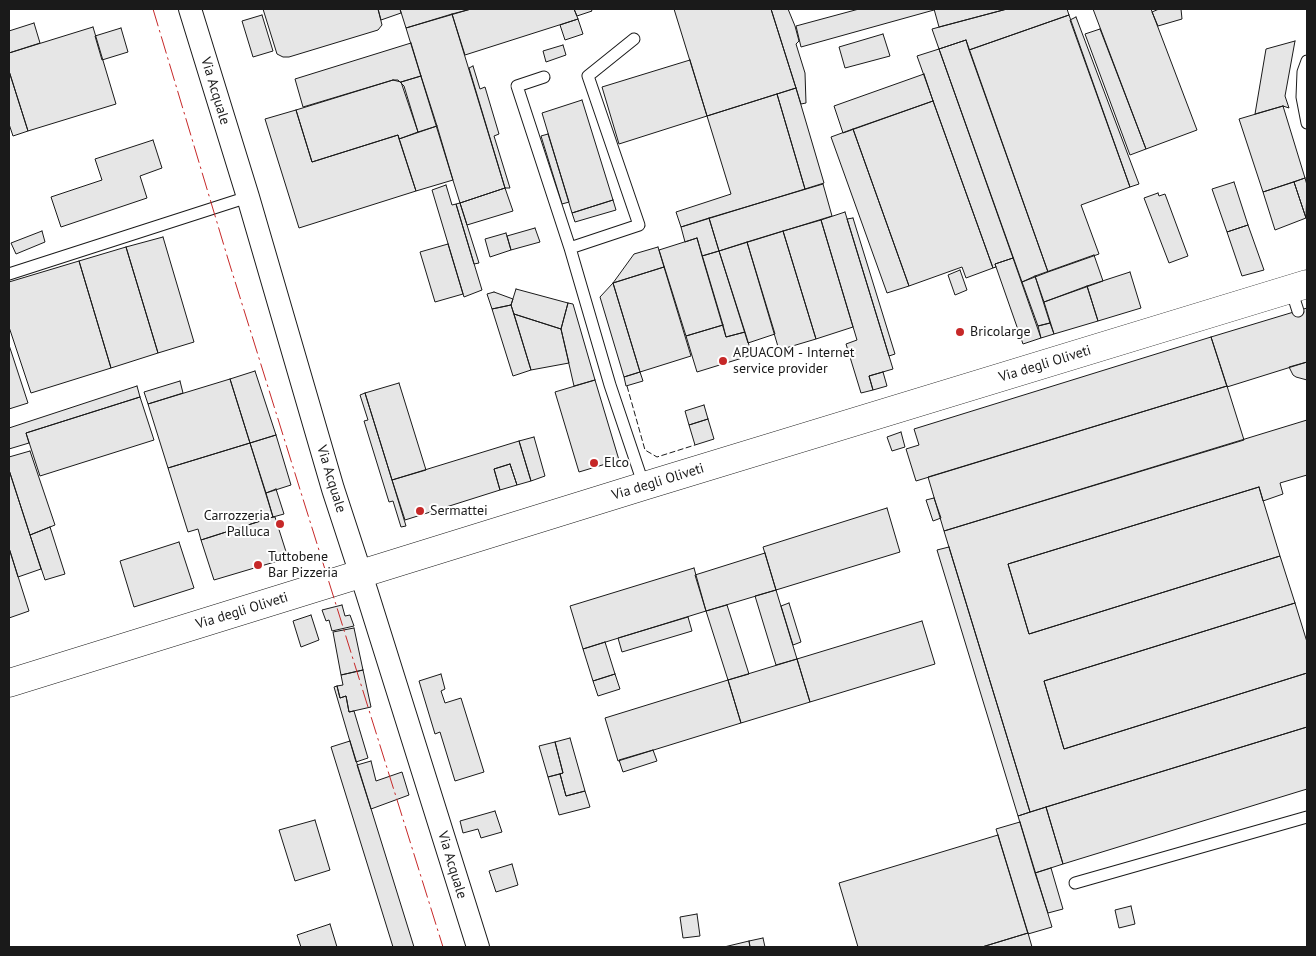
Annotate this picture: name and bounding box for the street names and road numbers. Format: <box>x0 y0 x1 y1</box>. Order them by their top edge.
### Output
street label: Via Acquale <box>197 55 233 127</box>
street label: Via degli Oliveti <box>997 342 1093 386</box>
street label: Via Acquale <box>313 443 349 515</box>
street label: Via degli Oliveti <box>610 460 706 504</box>
street label: Via degli Oliveti <box>194 589 290 633</box>
street label: Via Acquale <box>434 829 470 901</box>

